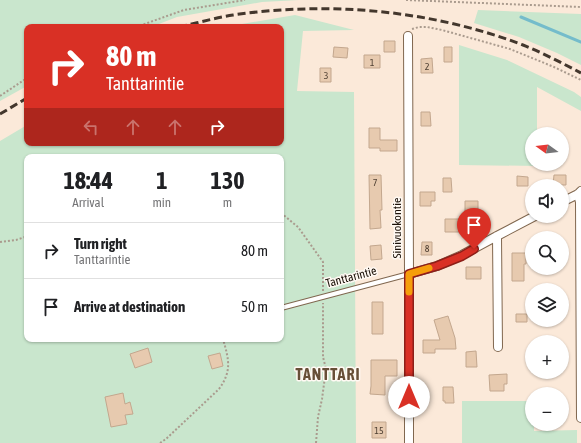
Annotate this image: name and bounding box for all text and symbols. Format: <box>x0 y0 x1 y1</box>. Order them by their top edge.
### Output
icon: right <box>40 40 92 92</box>
text: 80 m <box>106 40 156 72</box>
house number: 1 <box>370 57 375 68</box>
house number: 2 <box>425 61 430 72</box>
house number: 3 <box>324 70 329 81</box>
text: Tanttarintie <box>106 73 184 94</box>
icon: left <box>80 116 102 138</box>
icon: ahead <box>122 116 144 138</box>
icon: ahead <box>164 116 186 138</box>
icon: right <box>206 116 228 138</box>
north arrow <box>525 127 569 171</box>
map controls <box>525 127 569 431</box>
text: 18:44 <box>64 167 113 194</box>
text: 1 <box>156 167 167 194</box>
text: 130 <box>211 167 244 194</box>
house number: 7 <box>373 177 378 188</box>
button: sound <box>525 179 569 223</box>
text: Arrival <box>72 195 104 210</box>
text: min <box>152 195 171 210</box>
text: m <box>223 195 232 210</box>
street label: Sinivuokontie <box>390 198 404 258</box>
pin <box>457 208 491 249</box>
icon: arrive <box>463 214 485 236</box>
button: search <box>525 231 569 275</box>
text: Turn right <box>74 235 127 252</box>
icon: right <box>40 240 62 262</box>
text: 80 m <box>241 242 268 259</box>
house number: 8 <box>425 243 430 254</box>
text: Tanttarintie <box>74 252 130 267</box>
street label: Tanttarintie <box>324 263 378 291</box>
button: layers <box>525 283 569 327</box>
icon: arrive <box>40 296 62 318</box>
text: Arrive at destination <box>74 298 185 315</box>
text: 50 m <box>241 298 268 315</box>
button: + <box>525 335 569 379</box>
district label: TANTTARI <box>296 365 361 383</box>
position arrow <box>388 376 430 418</box>
button: − <box>525 387 569 431</box>
house number: 15 <box>374 425 384 436</box>

